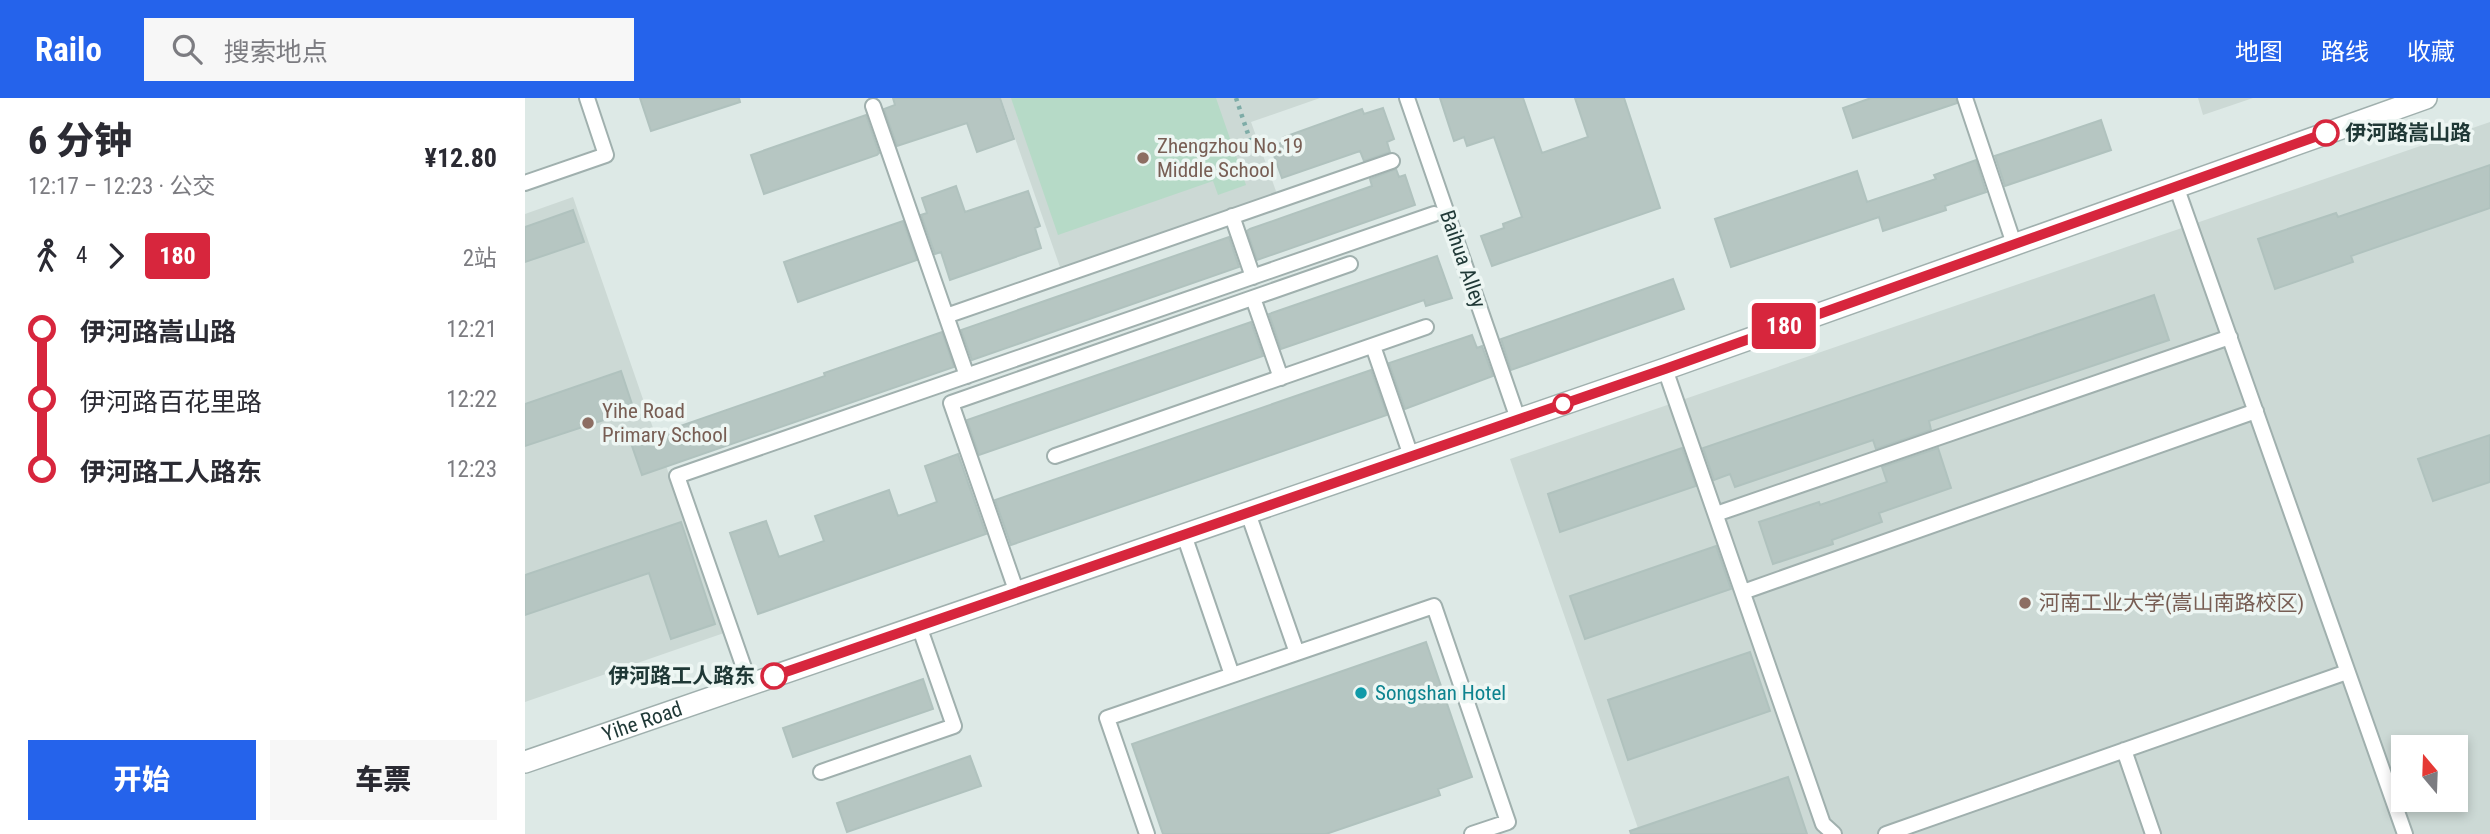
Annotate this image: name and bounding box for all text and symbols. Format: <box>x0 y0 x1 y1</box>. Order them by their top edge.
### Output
search box <box>144 18 634 81</box>
text: Railo <box>35 30 102 69</box>
icon: search <box>168 30 206 68</box>
text: 搜索地点 <box>224 37 328 67</box>
text: 地图 <box>2235 38 2283 66</box>
text: 路线 <box>2321 38 2369 66</box>
text: 收藏 <box>2407 38 2455 66</box>
text: 6 分钟 <box>28 119 132 163</box>
marker: 伊河路嵩山路 <box>2313 120 2339 146</box>
place label: 伊河路嵩山路 <box>2345 121 2471 145</box>
place label: Zhengzhou No.19 Middle School <box>1157 134 1303 182</box>
text: ¥12.80 <box>425 143 497 173</box>
marker: Zhengzhou No.19 Middle School <box>1135 150 1151 166</box>
text: 12:17 – 12:23 · 公交 <box>28 173 215 200</box>
street label: Baihua Alley <box>1435 207 1491 311</box>
icon: walk <box>28 237 66 275</box>
icon: forward <box>97 237 135 275</box>
text: 4 <box>76 242 87 269</box>
text: 180 <box>159 242 196 270</box>
text: 2站 <box>463 245 497 272</box>
line badge: 180 <box>1744 303 1824 349</box>
text: 180 <box>1766 312 1802 340</box>
text: 12:21 <box>446 316 497 343</box>
text: 伊河路嵩山路 <box>80 317 236 347</box>
text: 12:22 <box>446 386 497 413</box>
text: 伊河路百花里路 <box>80 387 262 417</box>
unlabelled marker <box>1553 394 1573 414</box>
place label: Yihe Road Primary School <box>602 399 728 447</box>
marker: Yihe Road Primary School <box>580 415 596 431</box>
text: 12:23 <box>446 456 497 483</box>
text: 伊河路工人路东 <box>80 457 262 487</box>
place label: 河南工业大学(嵩山南路校区) <box>2039 591 2304 615</box>
marker: 河南工业大学(嵩山南路校区) <box>2017 595 2033 611</box>
marker: 伊河路工人路东 <box>761 663 787 689</box>
place label: 伊河路工人路东 <box>608 664 755 688</box>
place label: Songshan Hotel <box>1375 681 1506 705</box>
marker: Songshan Hotel <box>1353 685 1369 701</box>
street label: Yihe Road <box>599 697 685 746</box>
north arrow <box>2391 735 2467 812</box>
map controls <box>2391 735 2468 812</box>
button: 开始 <box>28 740 256 820</box>
button: 车票 <box>270 740 497 820</box>

